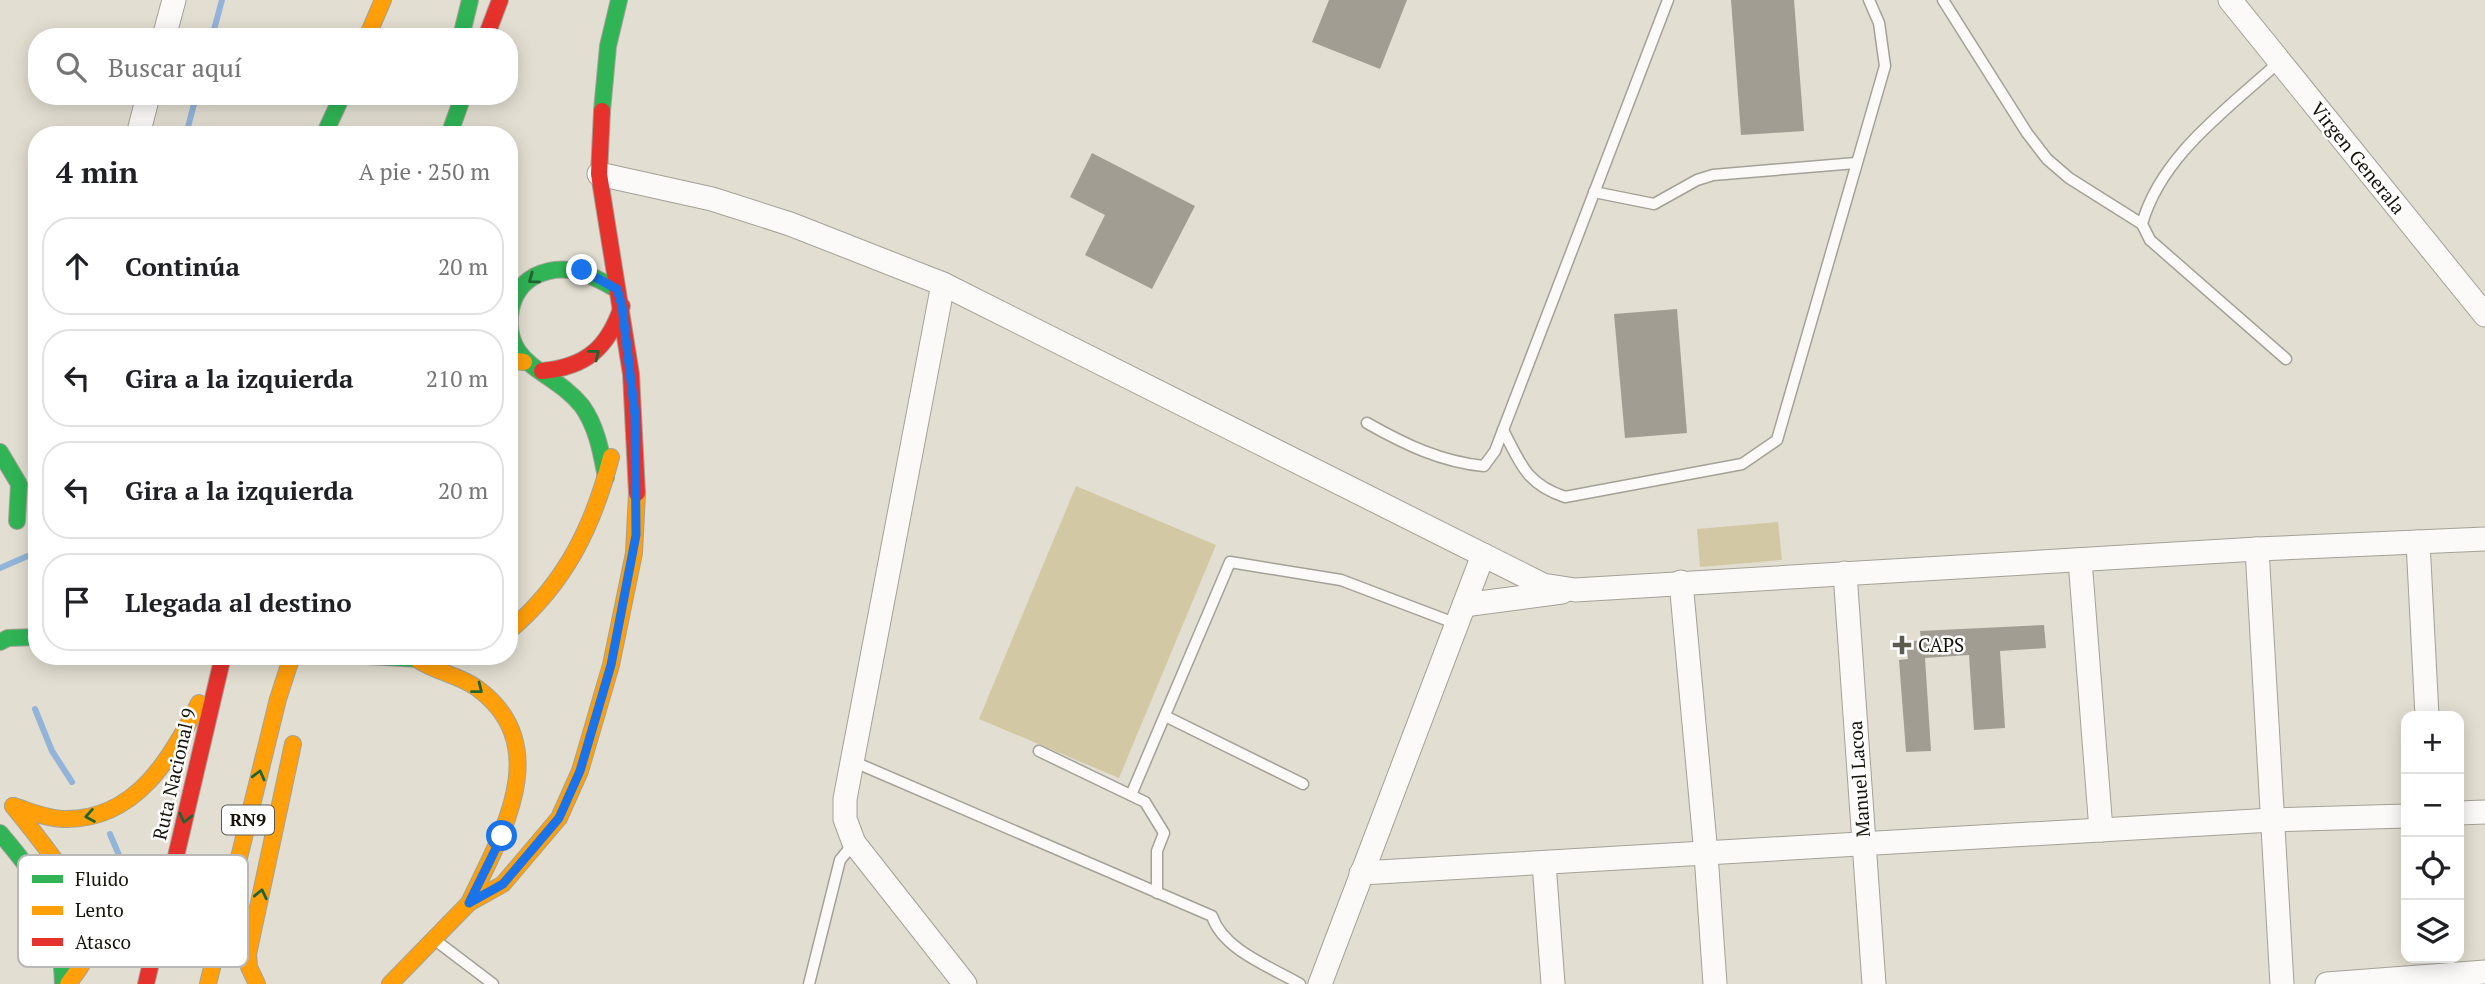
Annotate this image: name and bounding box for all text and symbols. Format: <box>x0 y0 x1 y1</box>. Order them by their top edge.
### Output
search box <box>28 28 518 105</box>
icon: search <box>52 48 90 86</box>
text: Buscar aquí <box>108 50 242 84</box>
street label: Virgen Generala <box>2306 97 2412 219</box>
text: 4 min <box>56 152 138 192</box>
text: A pie · 250 m <box>359 156 490 187</box>
icon: ahead <box>58 247 96 285</box>
text: Continúa <box>125 249 240 283</box>
text: 20 m <box>438 251 488 282</box>
route end <box>566 254 597 285</box>
one-way arrow <box>528 271 540 283</box>
one-way arrow <box>587 349 599 362</box>
icon: left <box>58 359 96 397</box>
text: Gira a la izquierda <box>125 361 353 395</box>
text: 210 m <box>426 363 488 394</box>
icon: left <box>58 471 96 509</box>
text: Gira a la izquierda <box>125 473 353 507</box>
text: 20 m <box>438 475 488 506</box>
icon: arrive <box>58 583 96 621</box>
text: Llegada al destino <box>125 585 352 619</box>
place label: CAPS <box>1918 632 1964 657</box>
marker: CAPS <box>1892 635 1912 655</box>
one-way arrow <box>470 681 483 694</box>
street label: Ruta Nacional 9 <box>146 706 201 842</box>
map controls <box>2401 711 2464 963</box>
button: + <box>2401 711 2464 774</box>
street label: Manuel Lacoa <box>1842 720 1875 838</box>
one-way arrow <box>251 769 265 781</box>
button: − <box>2401 774 2464 837</box>
road number: RN9 <box>222 806 274 834</box>
one-way arrow <box>84 808 96 823</box>
one-way arrow <box>179 812 193 824</box>
route start <box>486 820 517 851</box>
button: locate <box>2401 837 2464 900</box>
legend <box>18 855 248 967</box>
text: Fluido <box>75 866 129 891</box>
one-way arrow <box>252 888 267 900</box>
text: Lento <box>75 897 124 922</box>
button: layers <box>2401 900 2464 963</box>
text: Atasco <box>75 929 131 954</box>

